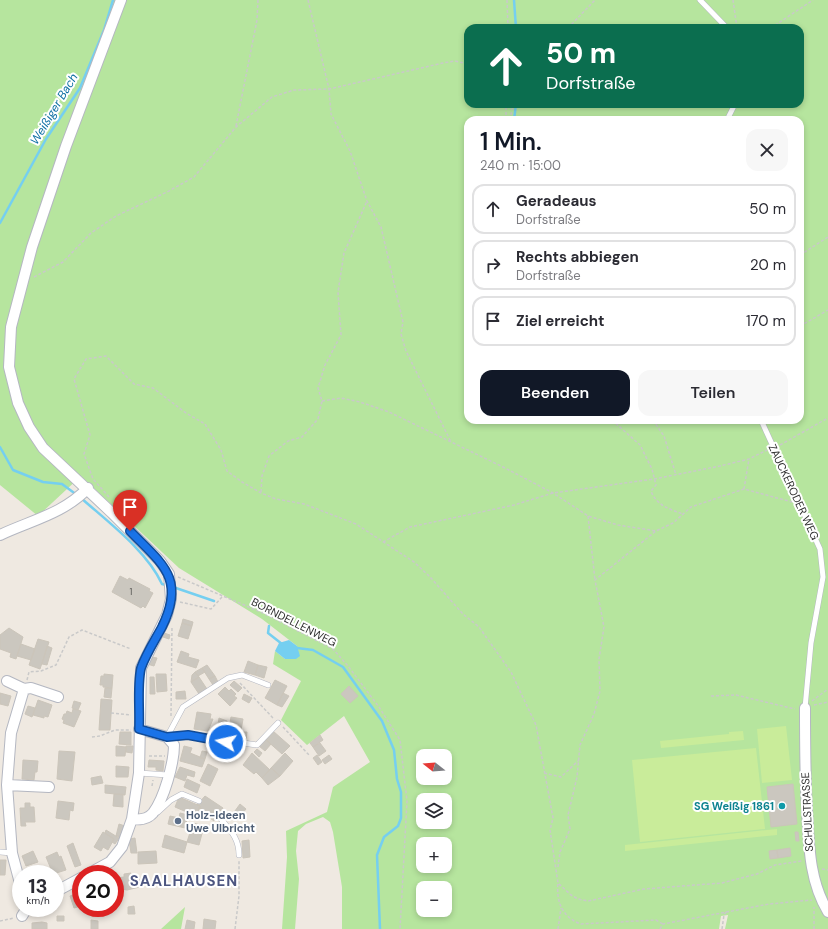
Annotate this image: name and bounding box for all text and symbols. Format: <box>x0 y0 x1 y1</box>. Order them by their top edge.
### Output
text: 50 m <box>546 35 616 72</box>
icon: ahead <box>480 40 532 92</box>
water label: Weißiger Bach <box>26 70 82 148</box>
text: Dorfstraße <box>546 71 636 95</box>
text: 1 Min. <box>480 126 542 157</box>
button: close <box>746 129 788 171</box>
text: 240 m · 15:00 <box>480 157 561 174</box>
text: Geradeaus <box>516 191 597 211</box>
icon: ahead <box>482 198 504 220</box>
text: 50 m <box>749 199 786 219</box>
text: Dorfstraße <box>516 211 581 228</box>
text: Rechts abbiegen <box>516 247 639 267</box>
icon: right <box>482 254 504 276</box>
text: 20 m <box>750 255 786 275</box>
text: Dorfstraße <box>516 267 581 284</box>
icon: arrive <box>482 310 504 332</box>
text: Ziel erreicht <box>516 311 605 331</box>
text: 170 m <box>746 311 786 331</box>
button: Beenden <box>480 370 630 416</box>
button: Teilen <box>638 370 788 416</box>
street label: ZAUCKERODER WEG <box>766 442 822 542</box>
pin <box>113 490 147 531</box>
icon: arrive <box>119 496 141 518</box>
house number: 1 <box>130 586 133 598</box>
street label: BORNDELLENWEG <box>249 594 339 650</box>
position arrow <box>205 721 247 763</box>
north arrow <box>416 749 452 785</box>
map controls <box>416 749 452 917</box>
street label: SCHULSTRASSE <box>798 772 816 852</box>
button: layers <box>416 793 452 829</box>
place label: SG Weißig 1861 <box>694 799 774 813</box>
marker: SG Weißig 1861 <box>777 801 787 811</box>
place label: Holz-Ideen Uwe Ulbricht <box>186 808 255 835</box>
marker: Holz-Ideen Uwe Ulbricht <box>173 816 183 826</box>
button: + <box>416 837 452 873</box>
speed limit sign: 20 <box>72 865 124 917</box>
district label: SAALHAUSEN <box>130 871 238 891</box>
text: 13 <box>28 873 48 899</box>
button: − <box>416 881 452 917</box>
text: km/h <box>26 894 50 907</box>

